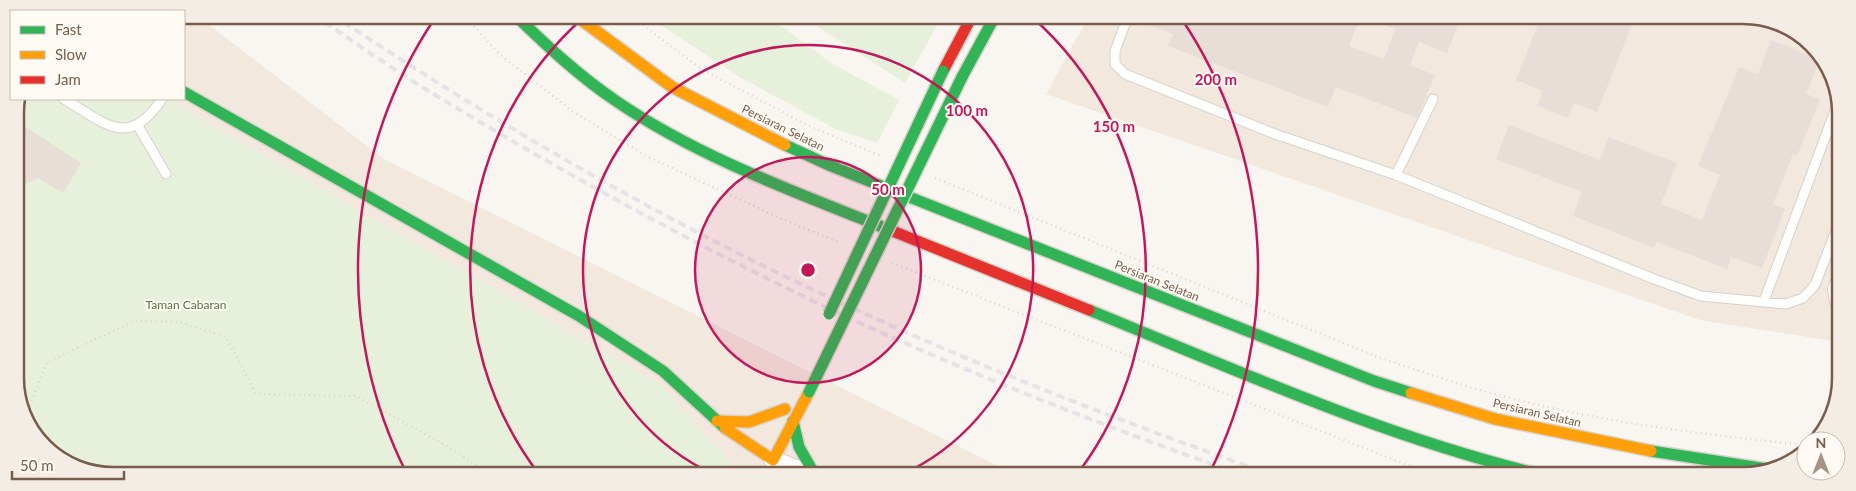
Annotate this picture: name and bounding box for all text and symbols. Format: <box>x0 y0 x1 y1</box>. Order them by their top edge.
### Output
legend <box>10 10 185 100</box>
text: Fast <box>55 20 82 38</box>
text: Slow <box>55 45 87 63</box>
text: Jam <box>55 70 81 88</box>
text: 200 m <box>1195 70 1237 88</box>
street label: Persiaran Selatan <box>739 101 827 154</box>
text: 100 m <box>946 101 988 119</box>
text: 150 m <box>1093 117 1135 135</box>
text: 50 m <box>871 180 905 198</box>
street label: Persiaran Selatan <box>1113 257 1202 304</box>
centre of rings <box>799 261 817 279</box>
park label: Taman Cabaran <box>146 297 226 312</box>
street label: Persiaran Selatan <box>1492 395 1583 430</box>
north arrow <box>1796 431 1846 481</box>
text: N <box>1816 434 1826 451</box>
scale bar <box>12 448 125 480</box>
text: 50 m <box>20 456 54 474</box>

